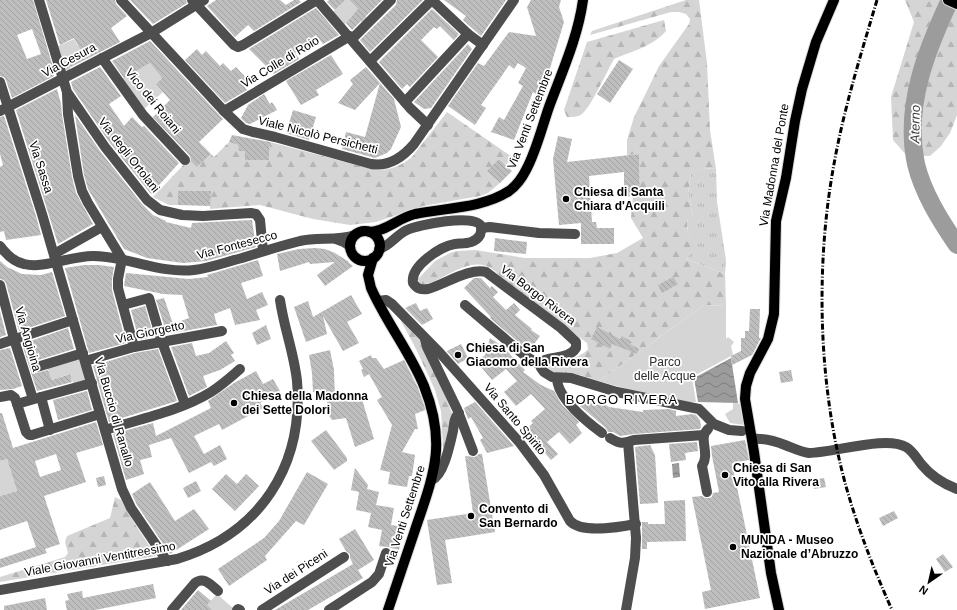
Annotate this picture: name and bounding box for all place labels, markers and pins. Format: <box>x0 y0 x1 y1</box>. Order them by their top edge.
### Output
place label: Chiesa di Santa Chiara d'Acquili <box>574 185 665 213</box>
marker: Chiesa di Santa Chiara d'Acquili <box>561 194 571 204</box>
place label: Chiesa di San Giacomo della Rivera <box>466 341 588 369</box>
marker: Chiesa di San Giacomo della Rivera <box>453 350 463 360</box>
place label: Chiesa della Madonna dei Sette Dolori <box>242 389 368 417</box>
marker: Chiesa della Madonna dei Sette Dolori <box>229 398 239 408</box>
place label: Chiesa di San Vito alla Rivera <box>733 461 819 489</box>
marker: Chiesa di San Vito alla Rivera <box>720 470 730 480</box>
place label: Convento di San Bernardo <box>479 502 558 530</box>
marker: Convento di San Bernardo <box>466 511 476 521</box>
place label: MUNDA - Museo Nazionale d’Abruzzo <box>741 533 858 561</box>
marker: MUNDA - Museo Nazionale d’Abruzzo <box>728 542 738 552</box>

